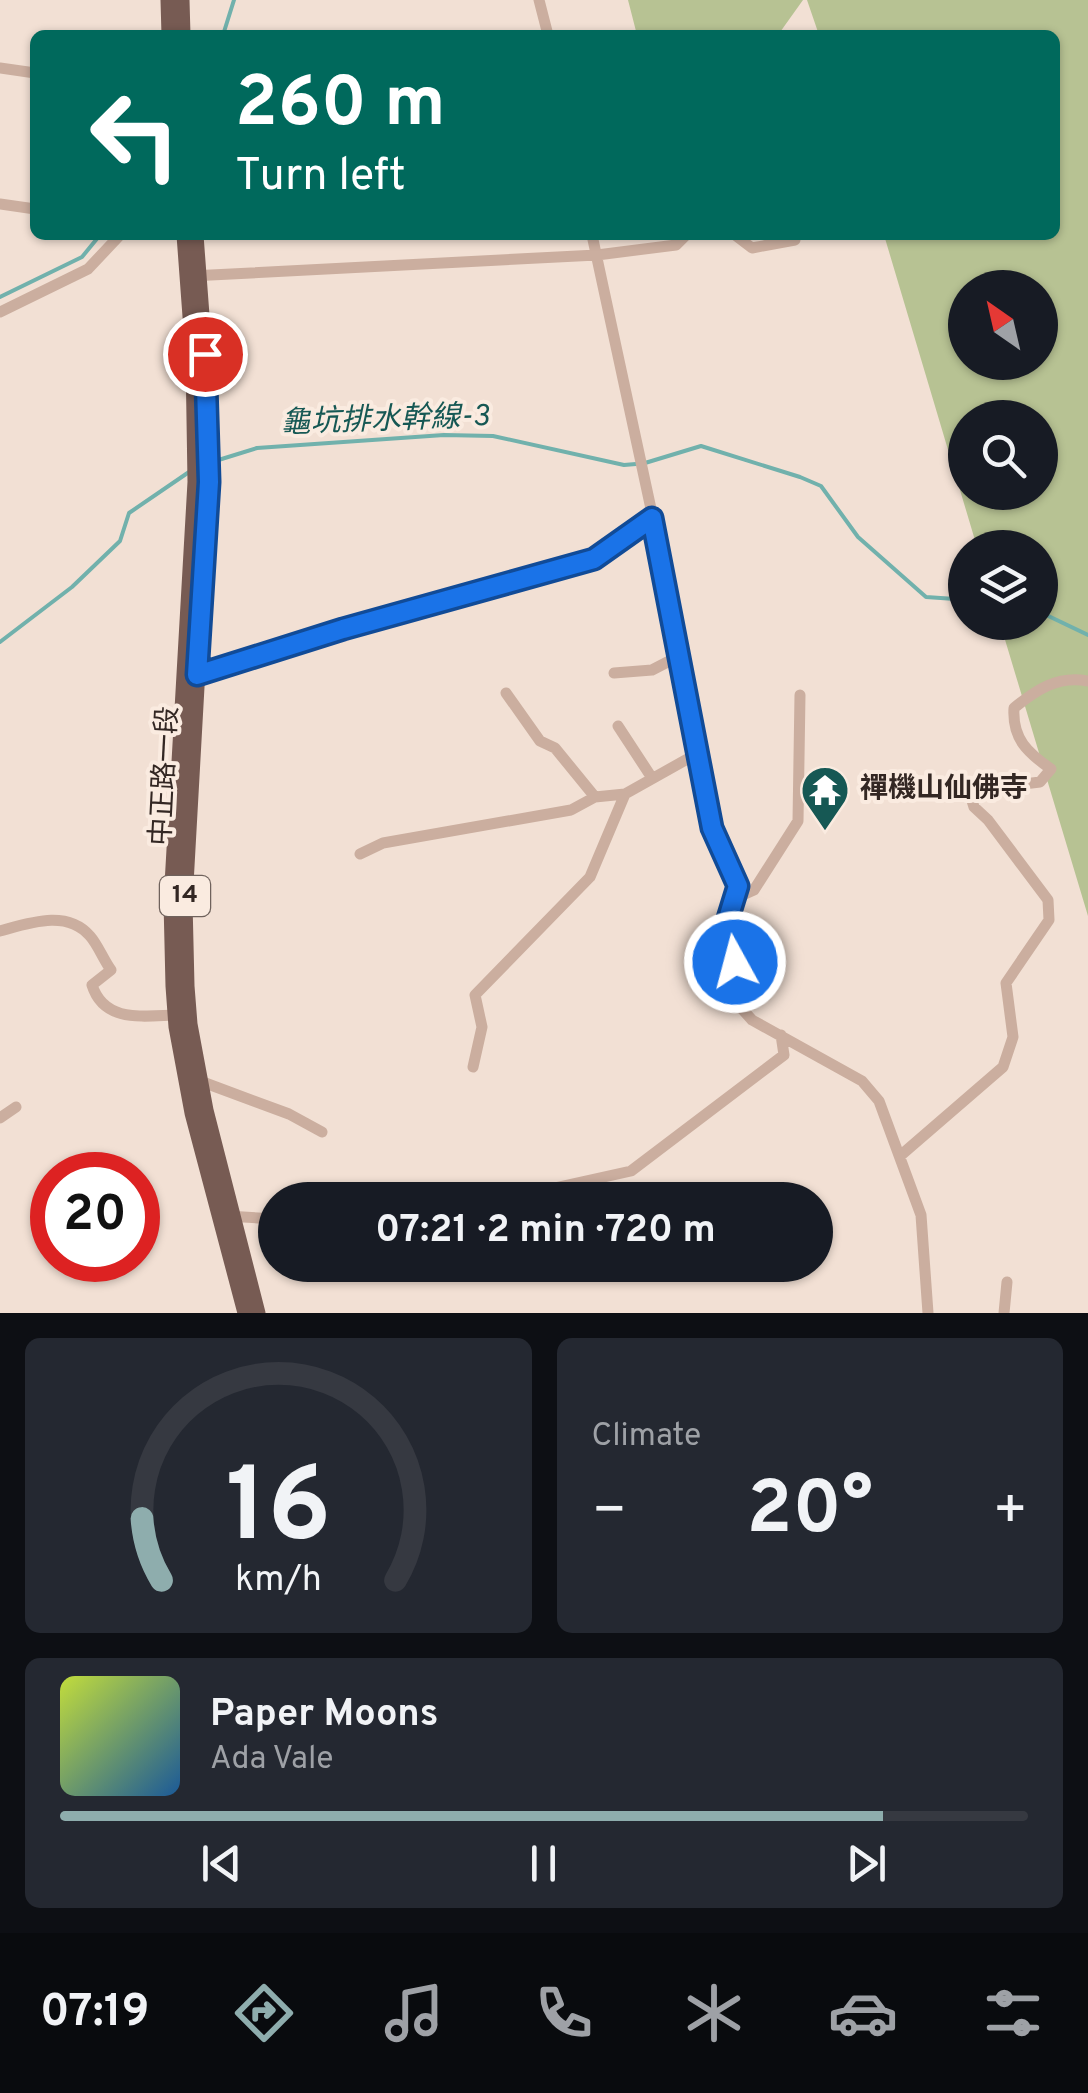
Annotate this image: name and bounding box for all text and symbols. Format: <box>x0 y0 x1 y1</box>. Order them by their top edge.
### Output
text: 260 m <box>235 62 446 151</box>
icon: left <box>70 70 200 200</box>
text: Turn left <box>235 149 406 206</box>
north arrow <box>948 270 1058 380</box>
map controls <box>948 270 1058 640</box>
pin <box>163 312 248 397</box>
icon: arrive <box>178 327 233 382</box>
water label: 龜坑排水幹線-3 <box>280 399 491 443</box>
button: search <box>948 400 1058 510</box>
button: layers <box>948 530 1058 640</box>
street label: 中正路一段 <box>144 705 188 847</box>
temple icon: 禪機山仙佛寺 <box>799 764 851 832</box>
place label: 禪機山仙佛寺 <box>860 772 1028 808</box>
road number: 14 <box>160 876 210 916</box>
position arrow <box>683 910 787 1014</box>
speed limit sign: 20 <box>30 1152 160 1282</box>
text: 07:21 · 2 min · 720 m <box>375 1207 716 1256</box>
text: Climate <box>592 1417 701 1457</box>
text: 16 <box>225 1446 331 1578</box>
text: 20° <box>747 1465 873 1560</box>
text: − <box>592 1478 627 1548</box>
text: + <box>993 1478 1028 1548</box>
text: km/h <box>235 1558 322 1604</box>
text: Paper Moons <box>210 1691 439 1740</box>
text: Ada Vale <box>210 1740 334 1780</box>
icon: previous <box>194 1836 249 1891</box>
icon: pause <box>516 1836 571 1891</box>
icon: next <box>839 1836 894 1891</box>
icon: directions <box>229 1978 299 2048</box>
icon: music <box>379 1978 449 2048</box>
icon: phone <box>529 1978 599 2048</box>
icon: climate <box>679 1978 749 2048</box>
icon: car <box>828 1978 898 2048</box>
icon: filters <box>978 1978 1048 2048</box>
text: 07:19 <box>40 1985 149 2042</box>

